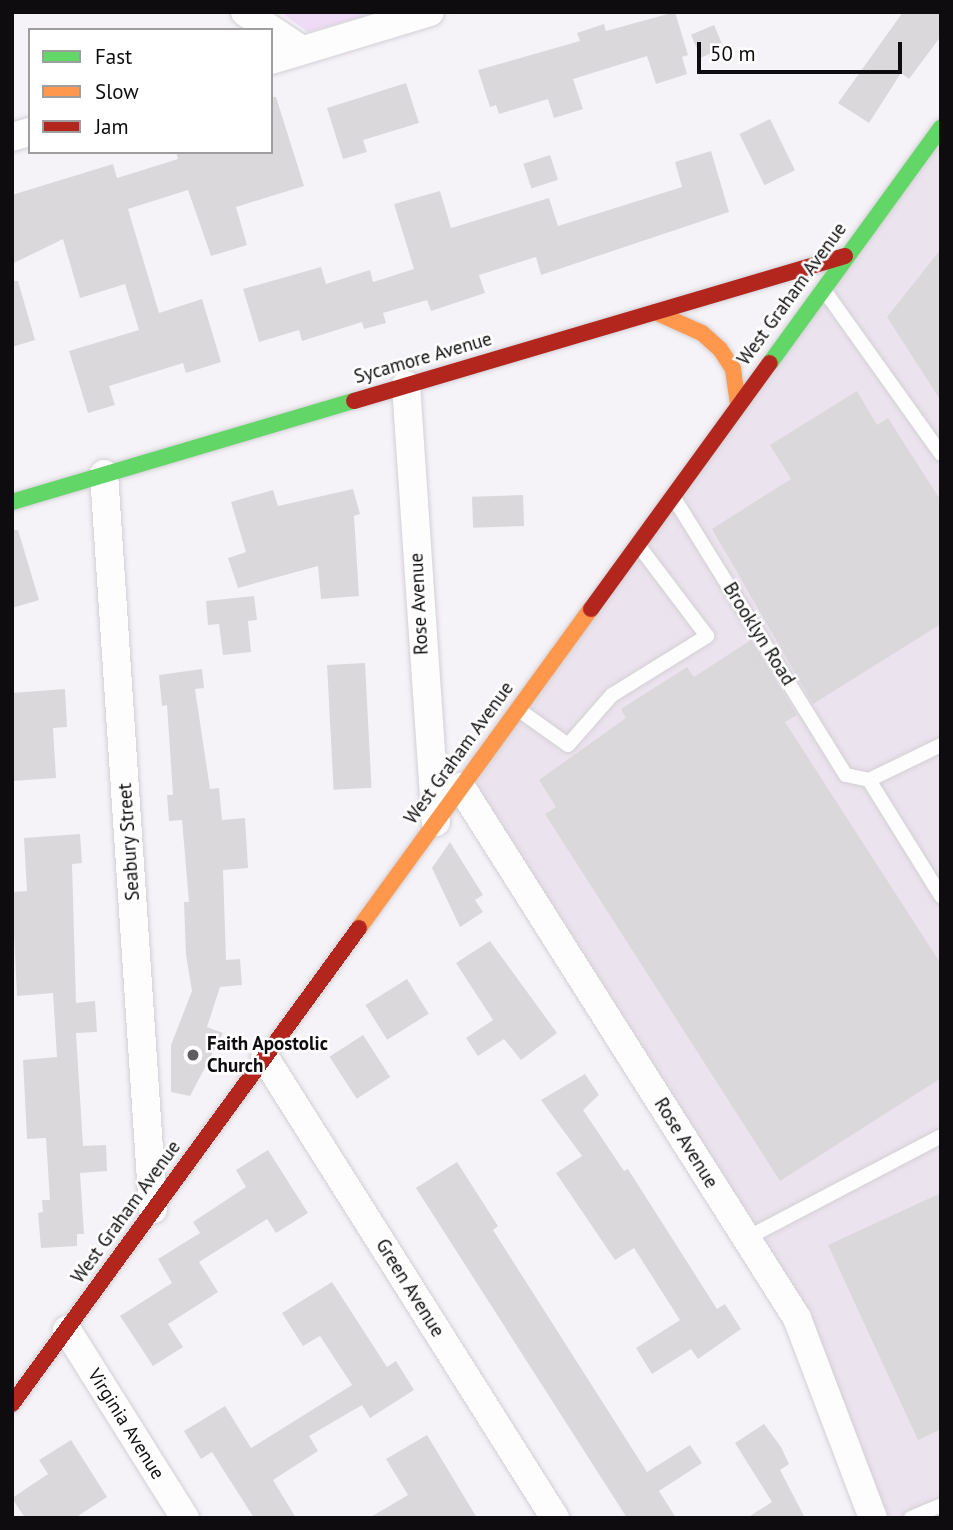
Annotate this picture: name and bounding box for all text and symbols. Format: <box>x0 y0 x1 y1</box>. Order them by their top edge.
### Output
legend <box>28 28 273 154</box>
scale bar <box>701 28 906 72</box>
text: 50 m <box>710 40 756 67</box>
text: Fast <box>95 43 132 70</box>
text: Slow <box>95 78 139 105</box>
text: Jam <box>95 113 129 140</box>
street label: West Graham Avenue <box>732 218 852 370</box>
street label: Sycamore Avenue <box>351 327 495 389</box>
street label: Rose Avenue <box>405 552 433 656</box>
street label: Brooklyn Road <box>718 578 800 690</box>
street label: West Graham Avenue <box>399 677 519 829</box>
street label: Seabury Street <box>113 782 145 902</box>
place label: Faith Apostolic Church <box>207 1033 329 1077</box>
marker: Faith Apostolic Church <box>185 1047 201 1063</box>
street label: Rose Avenue <box>649 1093 723 1193</box>
street label: West Graham Avenue <box>66 1136 186 1288</box>
street label: Green Avenue <box>371 1234 449 1342</box>
street label: Virginia Avenue <box>83 1364 169 1484</box>

